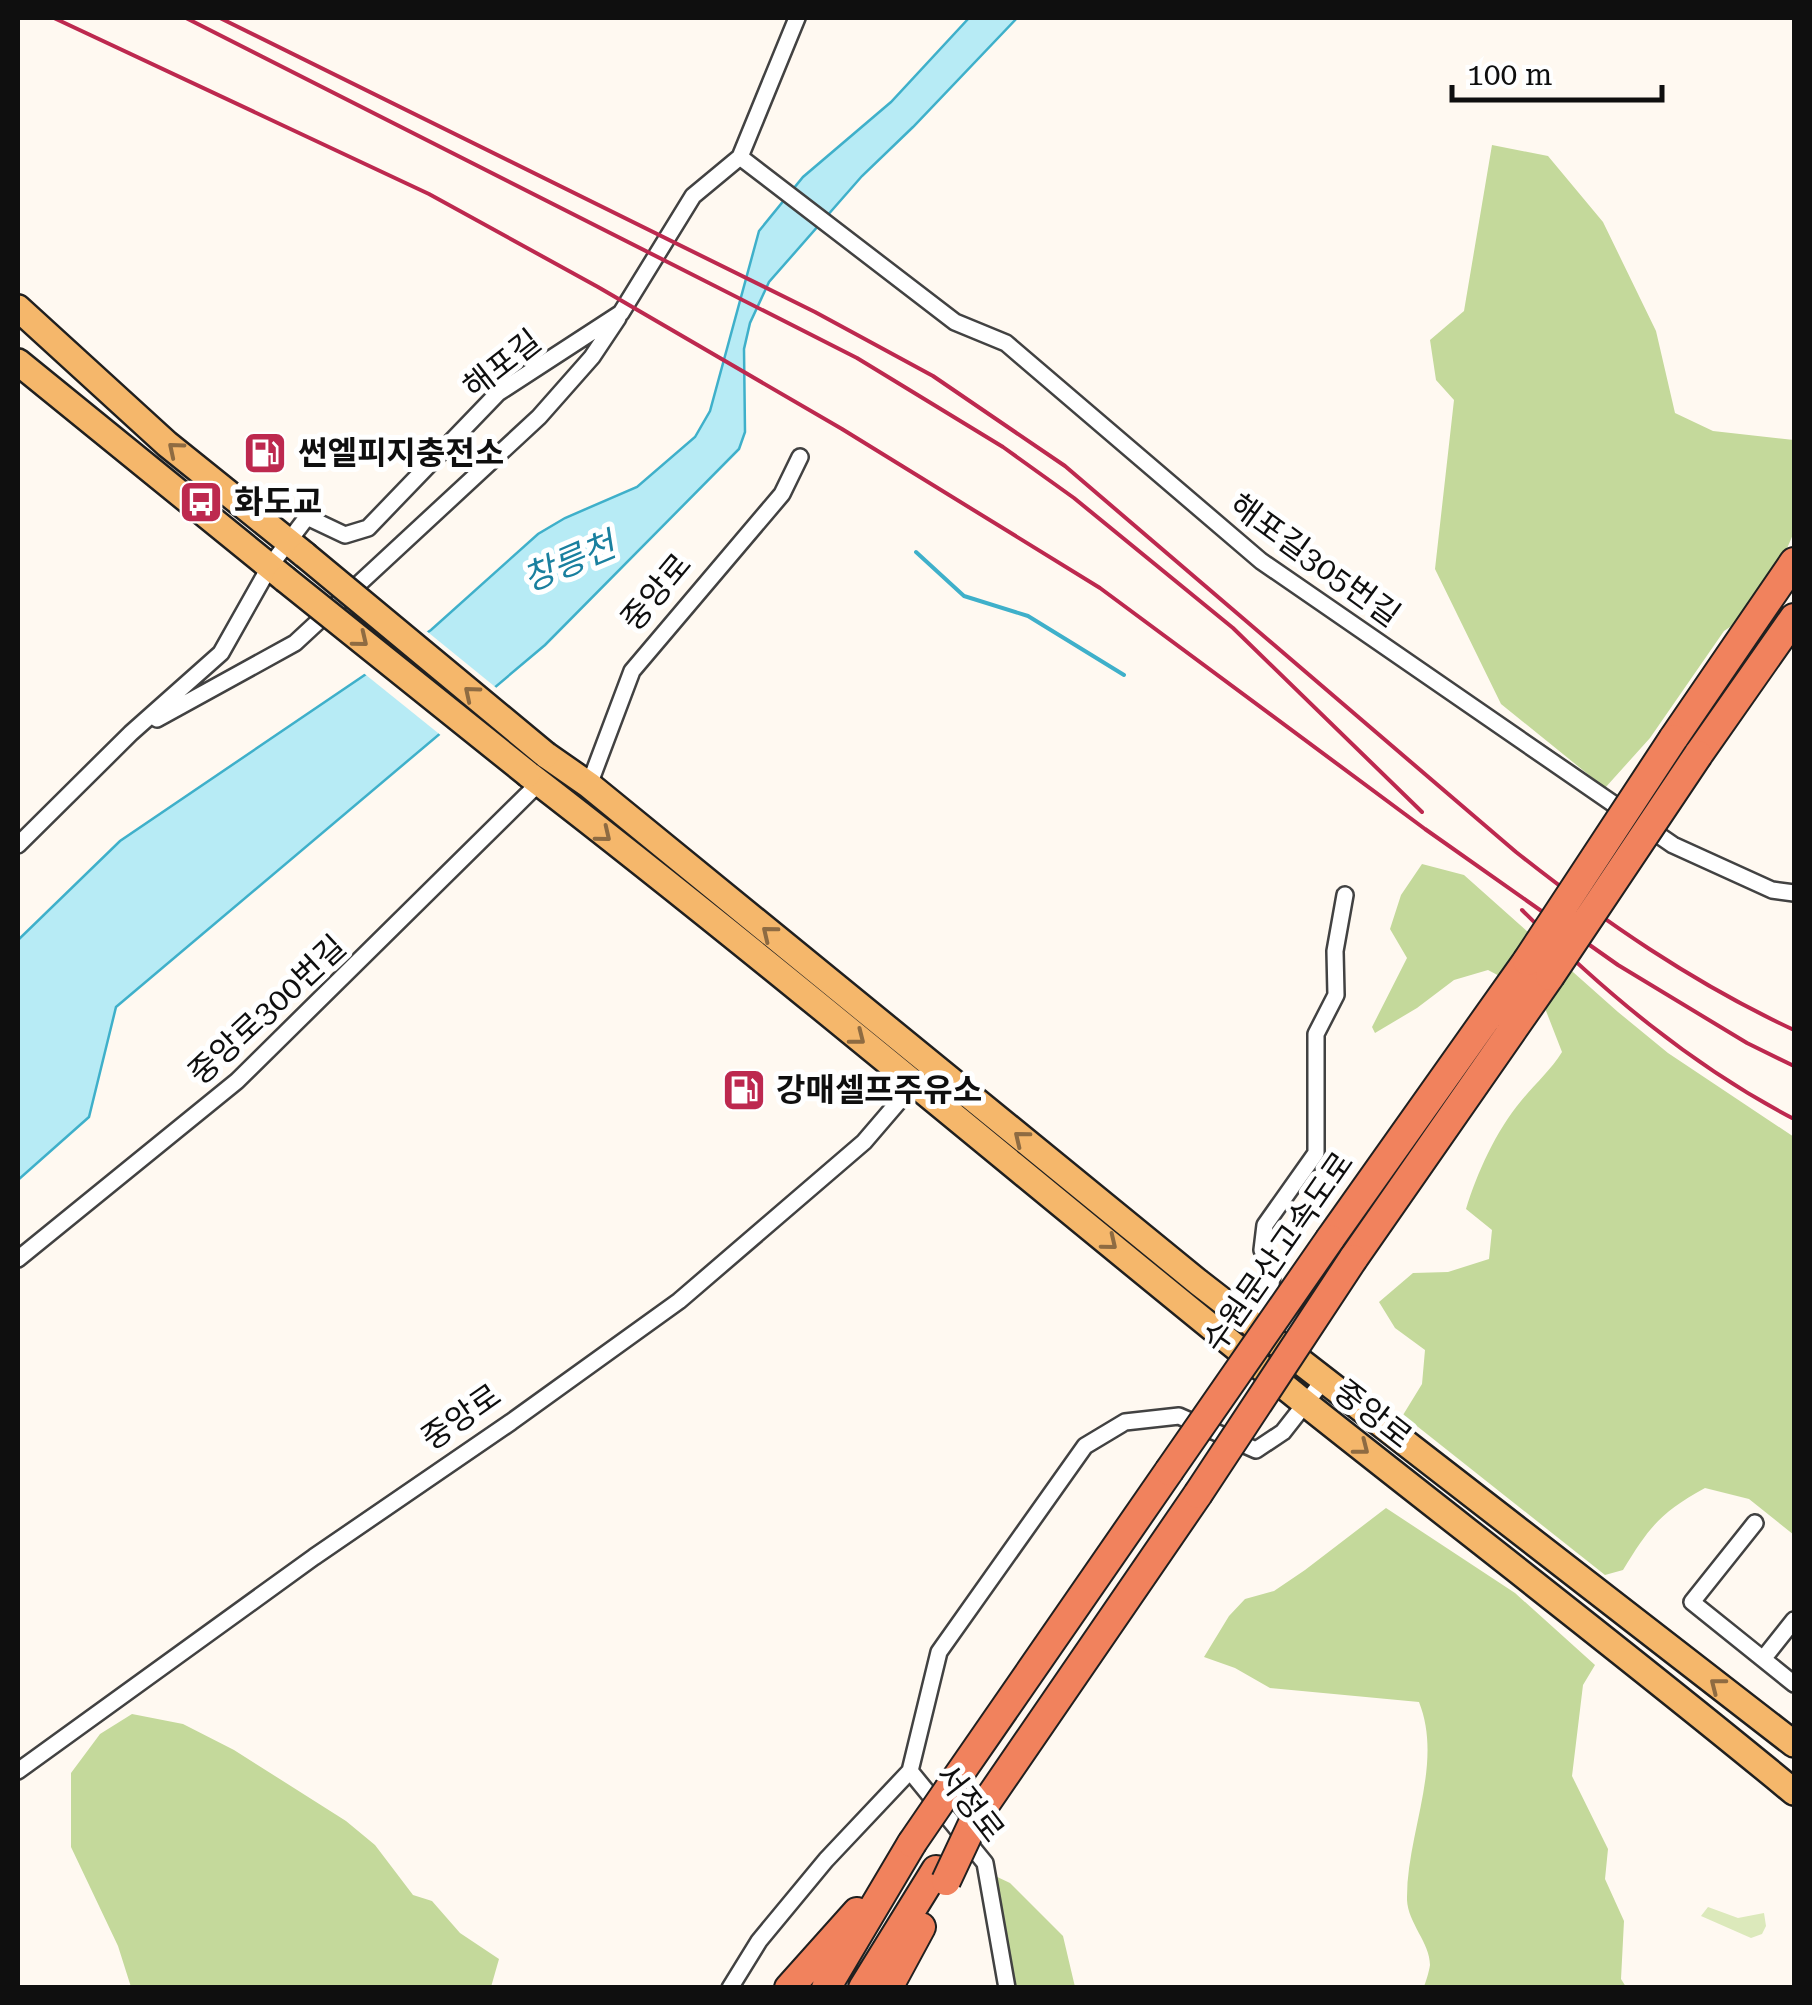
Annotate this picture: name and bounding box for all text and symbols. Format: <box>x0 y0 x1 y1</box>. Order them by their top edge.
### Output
scale bar <box>1452 40 1662 102</box>
text: 100 m <box>1467 57 1552 92</box>
street label: 해포길 <box>456 322 548 406</box>
fuel station icon: 썬엘피지충전소 <box>242 430 288 476</box>
place label: 썬엘피지충전소 <box>298 434 504 472</box>
one-way arrow <box>168 443 186 461</box>
bus stop icon: 화도교 <box>178 479 224 525</box>
place label: 화도교 <box>234 483 322 521</box>
street label: 해포길305번길 <box>1223 486 1407 634</box>
water label: 창릉천 <box>517 523 625 600</box>
street label: 중앙로 <box>613 546 699 638</box>
one-way arrow <box>349 628 367 646</box>
one-way arrow <box>465 686 483 704</box>
one-way arrow <box>593 823 611 841</box>
one-way arrow <box>763 927 781 945</box>
street label: 중앙로300번길 <box>181 928 353 1092</box>
one-way arrow <box>846 1027 864 1044</box>
fuel station icon: 강매셀프주유소 <box>721 1067 767 1113</box>
place label: 강매셀프주유소 <box>776 1071 982 1109</box>
one-way arrow <box>1015 1132 1033 1150</box>
street label: 수원문산고속도로 <box>1195 1145 1361 1359</box>
one-way arrow <box>1098 1231 1116 1249</box>
street label: 중앙로 <box>1327 1372 1419 1456</box>
street label: 중앙로 <box>414 1376 508 1458</box>
one-way arrow <box>1351 1436 1369 1454</box>
one-way arrow <box>1710 1679 1728 1696</box>
street label: 서정로 <box>928 1757 1012 1849</box>

